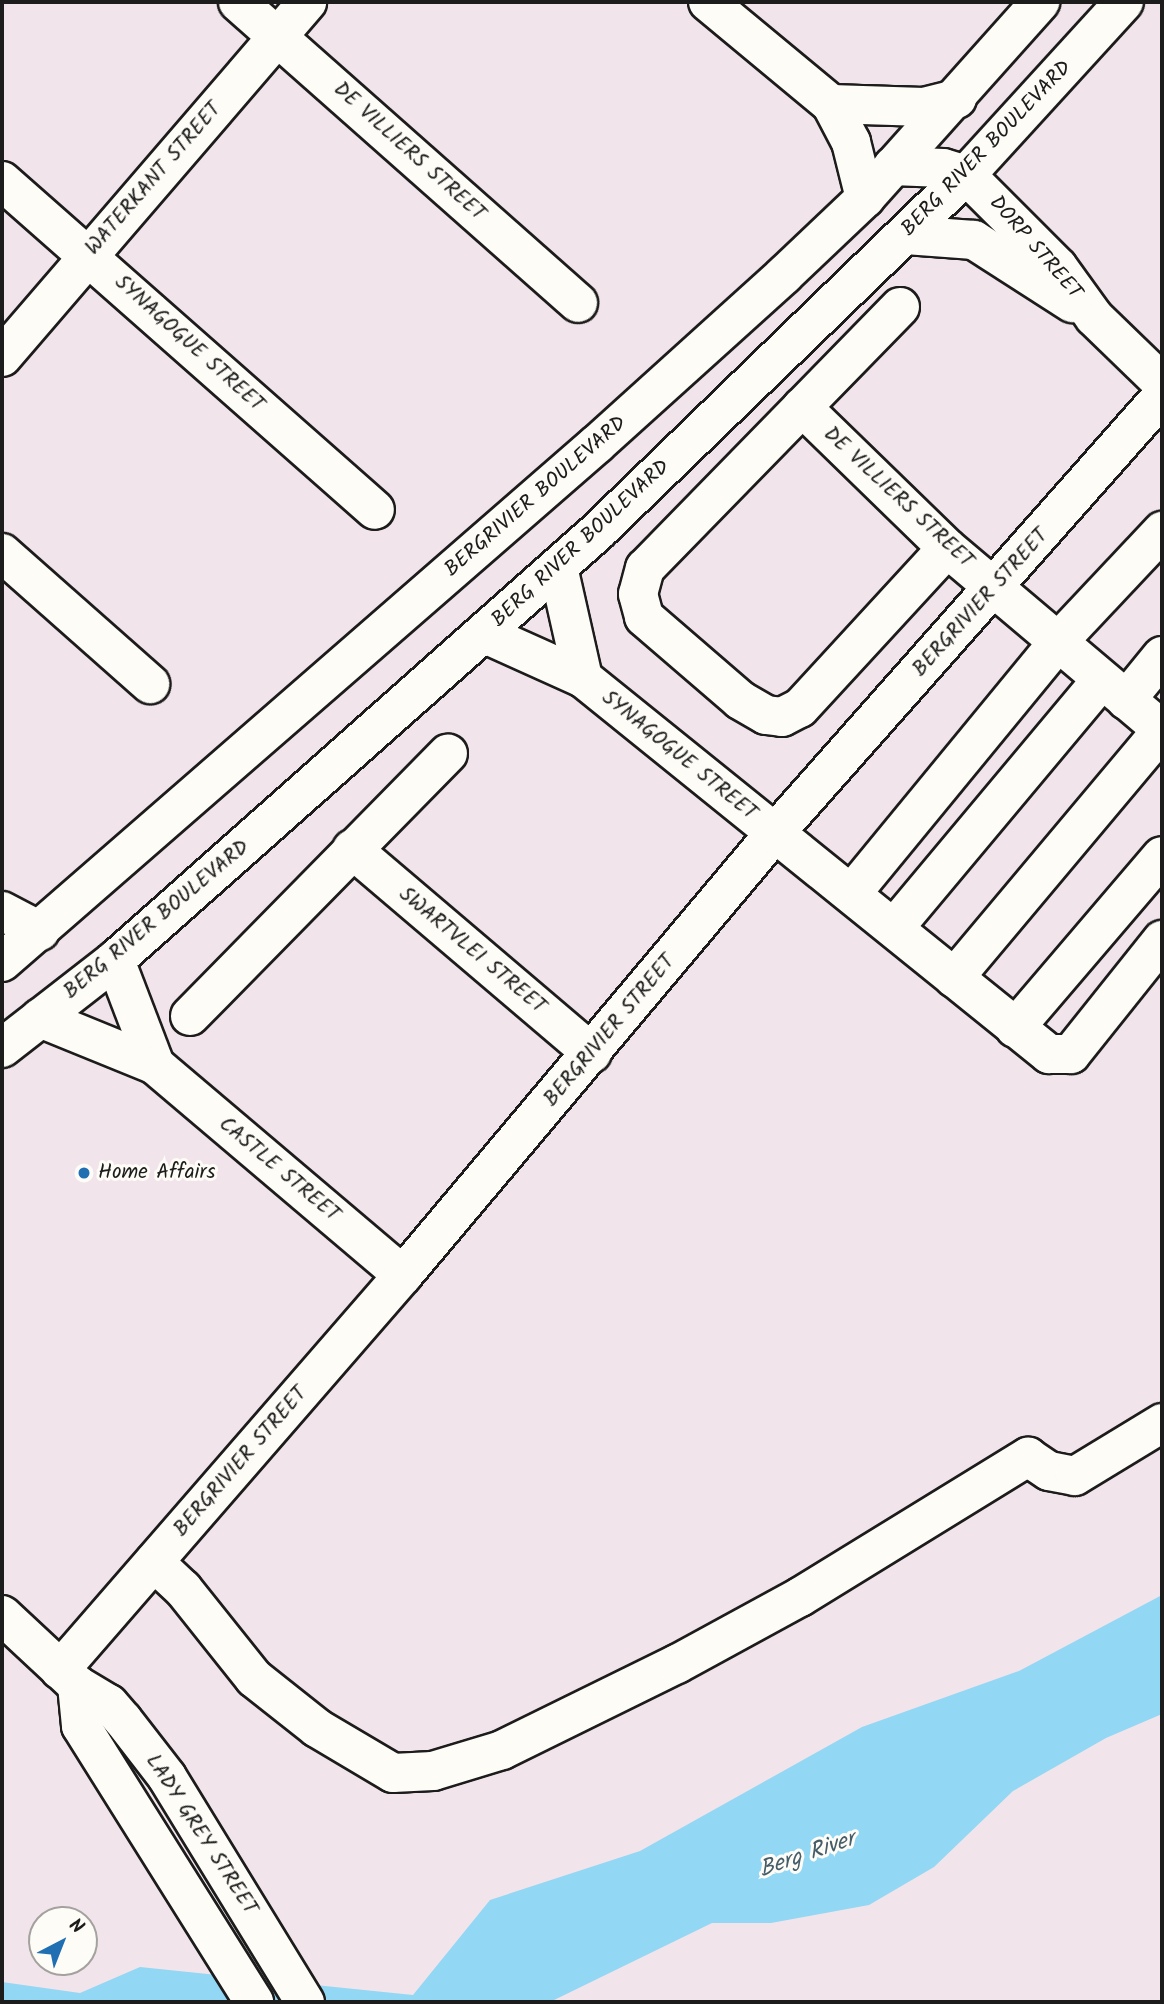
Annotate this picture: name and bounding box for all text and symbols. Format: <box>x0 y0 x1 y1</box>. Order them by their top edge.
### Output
street label: BERG RIVER BOULEVARD <box>897 56 1077 242</box>
street label: DE VILLIERS STREET <box>328 77 490 227</box>
street label: WATERKANT STREET <box>81 97 227 261</box>
street label: DORP STREET <box>983 191 1087 305</box>
street label: SYNAGOGUE STREET <box>109 270 269 418</box>
street label: BERGRIVIER BOULEVARD <box>440 411 632 583</box>
street label: DE VILLIERS STREET <box>818 422 978 574</box>
street label: BERG RIVER BOULEVARD <box>487 455 675 633</box>
street label: BERGRIVIER STREET <box>908 524 1054 682</box>
street label: SYNAGOGUE STREET <box>596 686 762 826</box>
street label: BERG RIVER BOULEVARD <box>59 835 255 1005</box>
street label: SWARTVLEI STREET <box>393 882 551 1020</box>
street label: BERGRIVIER STREET <box>539 950 681 1112</box>
street label: CASTLE STREET <box>213 1112 345 1228</box>
place label: Home Affairs <box>98 1160 215 1186</box>
marker: Home Affairs <box>76 1165 92 1181</box>
street label: BERGRIVIER STREET <box>169 1382 313 1542</box>
street label: LADY GREY STREET <box>140 1750 262 1920</box>
water label: Berg River <box>756 1826 858 1884</box>
north arrow <box>28 1906 98 1976</box>
text: N <box>61 1912 90 1942</box>

